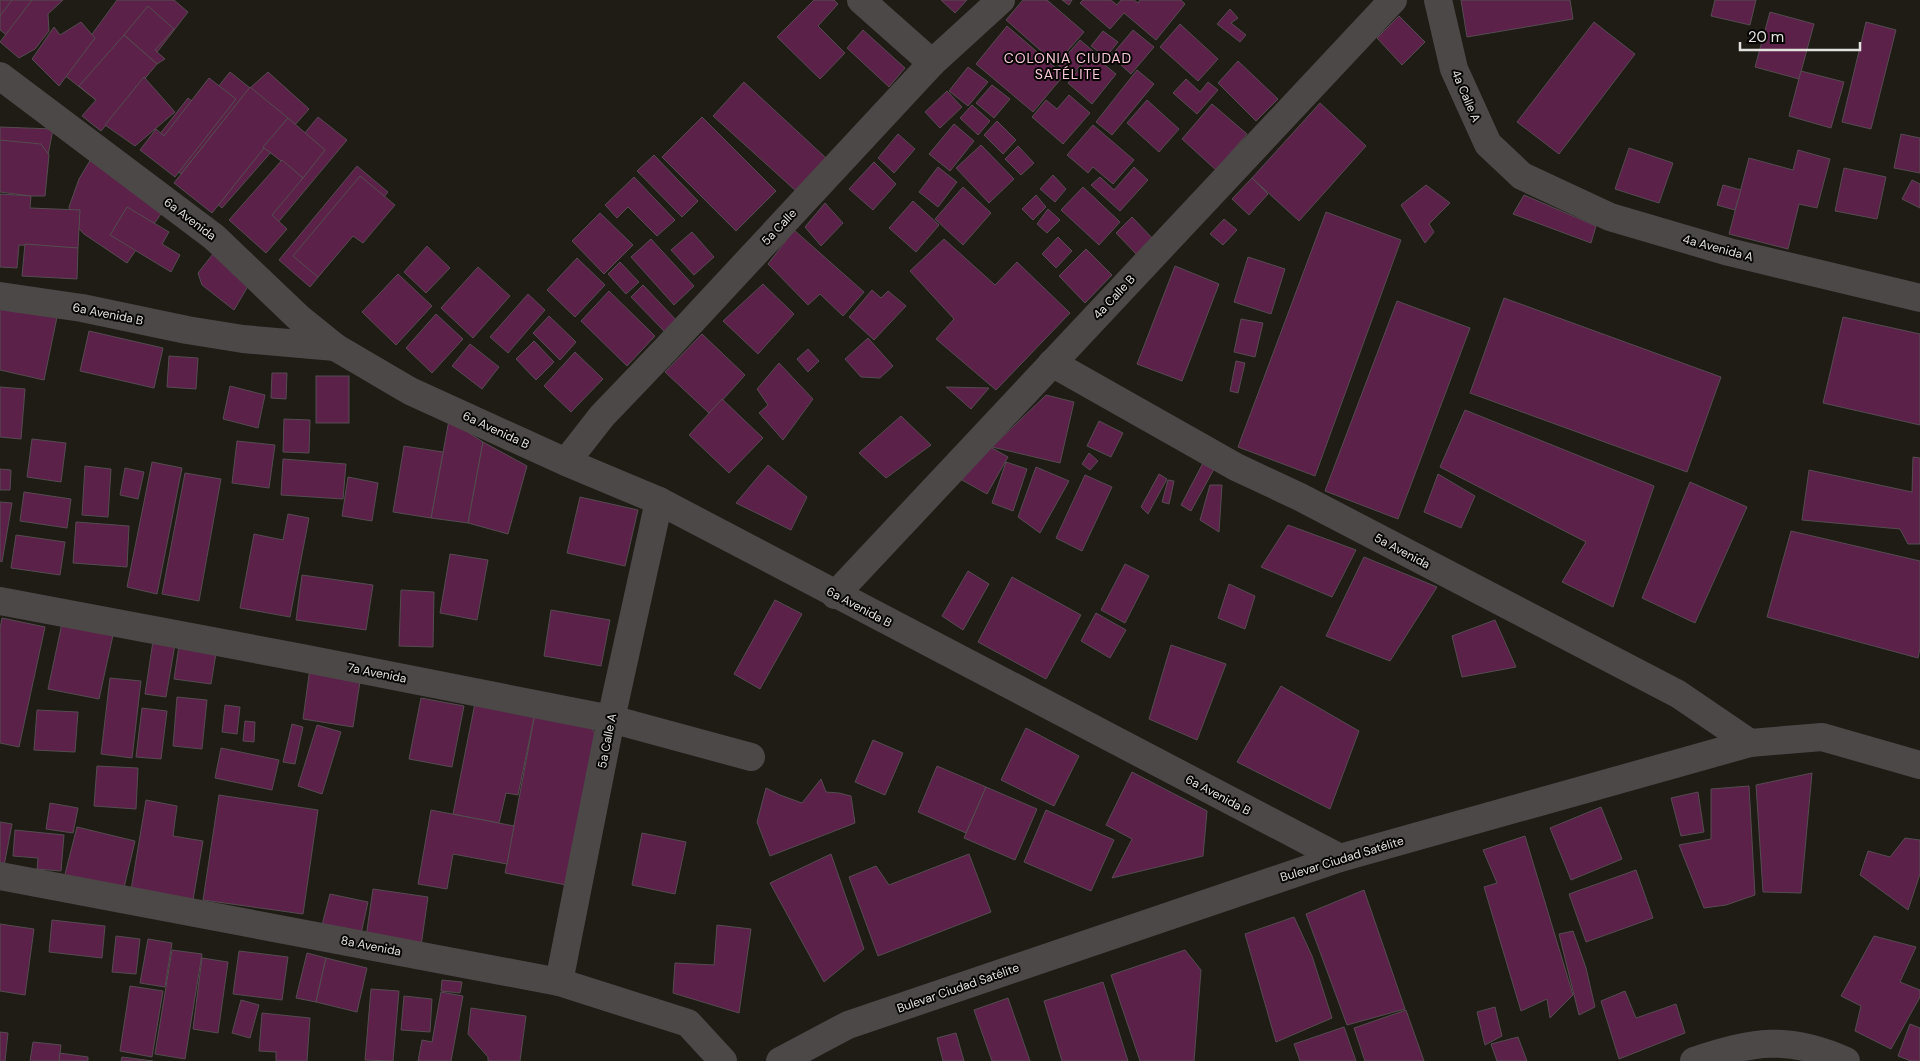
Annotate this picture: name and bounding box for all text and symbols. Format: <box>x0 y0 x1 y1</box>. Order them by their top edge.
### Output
scale bar <box>1740 20 1860 52</box>
text: 20 m <box>1748 27 1784 47</box>
district label: COLONIA CIUDAD SATÉLITE <box>1004 49 1132 83</box>
street label: 4a Calle A <box>1448 67 1484 125</box>
street label: 6a Avenida <box>161 194 219 244</box>
street label: 5a Calle <box>758 205 800 249</box>
street label: 4a Avenida A <box>1681 231 1755 265</box>
street label: 4a Calle B <box>1089 272 1139 322</box>
street label: 6a Avenida B <box>71 299 145 329</box>
street label: 6a Avenida B <box>460 408 532 452</box>
street label: 5a Avenida <box>1371 530 1433 572</box>
street label: 6a Avenida B <box>824 583 894 631</box>
street label: 7a Avenida <box>346 659 408 687</box>
street label: 5a Calle A <box>594 712 620 770</box>
street label: 6a Avenida B <box>1183 771 1253 819</box>
street label: Bulevar Ciudad Satélite <box>1278 833 1406 885</box>
street label: 8a Avenida <box>340 932 402 960</box>
street label: Bulevar Ciudad Satélite <box>895 959 1021 1016</box>

